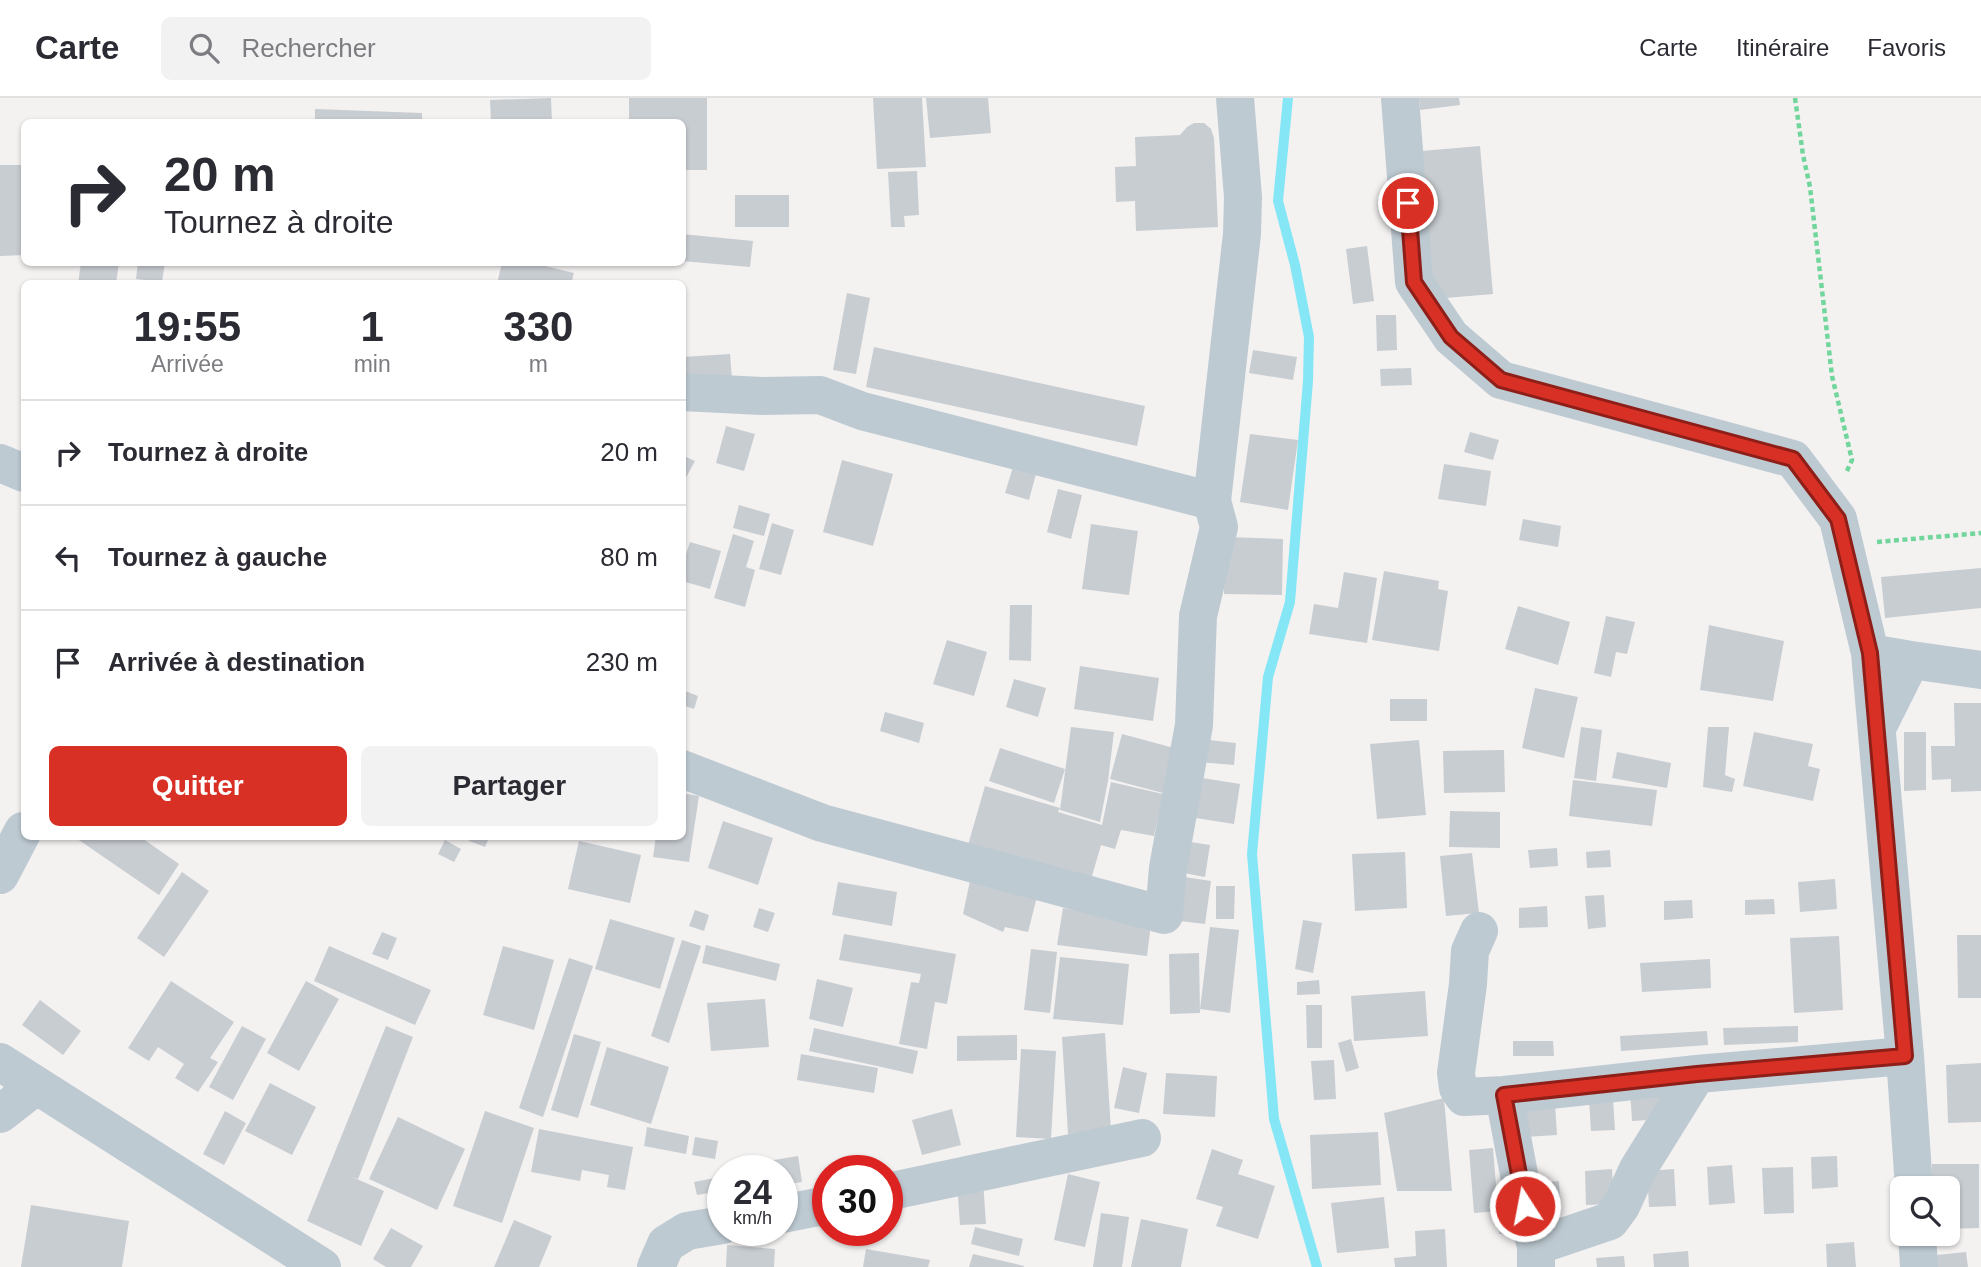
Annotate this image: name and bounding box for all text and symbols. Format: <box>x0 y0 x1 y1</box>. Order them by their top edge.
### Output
search box <box>161 17 651 80</box>
text: Carte <box>35 29 119 66</box>
icon: search <box>185 29 223 67</box>
text: Rechercher <box>241 33 376 63</box>
text: Carte <box>1639 34 1698 61</box>
text: Itinéraire <box>1736 34 1829 61</box>
text: Favoris <box>1867 34 1946 61</box>
icon: right <box>49 147 140 238</box>
text: 20 m <box>164 147 276 201</box>
pin <box>1378 173 1438 233</box>
icon: arrive <box>1389 184 1427 222</box>
text: Tournez à droite <box>164 204 393 240</box>
text: 19:55 <box>134 303 241 350</box>
text: 1 <box>360 303 384 350</box>
text: 330 <box>503 303 573 350</box>
text: Arrivée <box>151 351 224 377</box>
text: min <box>354 351 391 377</box>
text: m <box>529 351 548 377</box>
icon: right <box>49 434 87 472</box>
text: Tournez à droite <box>108 437 308 467</box>
text: 20 m <box>600 437 658 467</box>
icon: left <box>49 539 87 577</box>
text: Tournez à gauche <box>108 542 327 572</box>
text: 80 m <box>600 542 658 572</box>
icon: arrive <box>49 644 87 682</box>
text: Arrivée à destination <box>108 647 365 677</box>
text: 230 m <box>586 647 658 677</box>
button: Quitter <box>49 746 347 826</box>
button: Partager <box>361 746 658 826</box>
speed limit sign: 30 <box>812 1155 903 1246</box>
position arrow <box>1488 1169 1562 1243</box>
text: 24 <box>733 1172 772 1211</box>
map controls <box>1890 1176 1960 1246</box>
button: search <box>1890 1176 1960 1246</box>
text: km/h <box>733 1208 772 1228</box>

